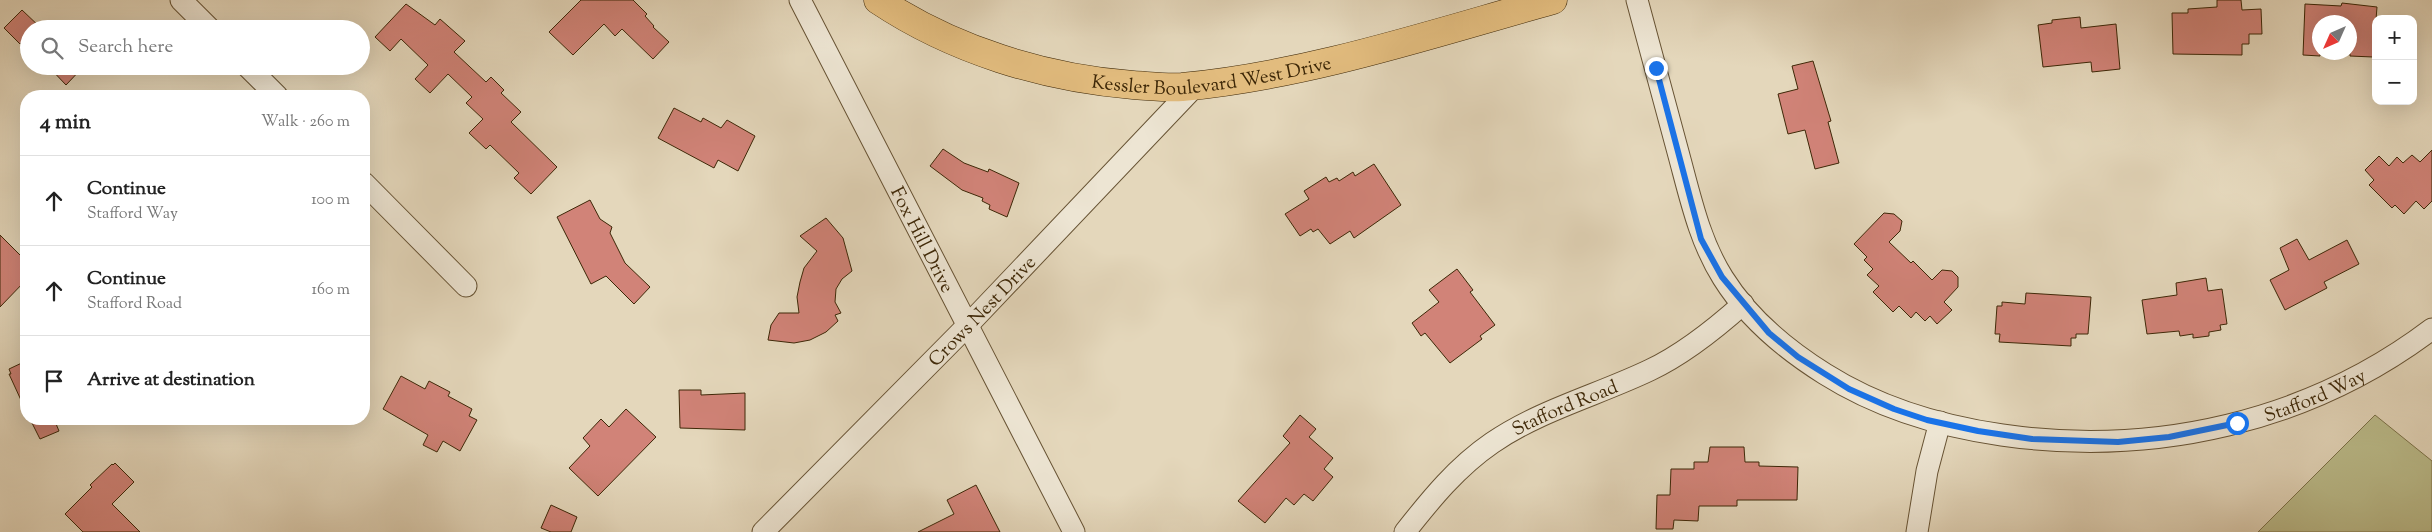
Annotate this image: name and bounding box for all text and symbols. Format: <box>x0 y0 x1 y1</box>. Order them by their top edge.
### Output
north arrow <box>2312 15 2357 60</box>
map controls <box>2372 15 2417 105</box>
button: + <box>2372 15 2417 60</box>
search box <box>20 20 370 75</box>
icon: search <box>38 34 66 62</box>
text: Search here <box>78 34 173 61</box>
street label: Kessler Boulevard West Drive <box>1090 51 1334 103</box>
route end <box>1645 57 1668 80</box>
button: − <box>2372 60 2417 105</box>
text: 4 min <box>40 108 91 138</box>
text: Walk · 260 m <box>261 111 350 134</box>
text: Continue <box>87 176 166 203</box>
street label: Fox Hill Drive <box>882 183 960 298</box>
icon: ahead <box>40 187 68 215</box>
text: 100 m <box>311 189 350 212</box>
text: Stafford Way <box>87 203 178 226</box>
street label: Crows Nest Drive <box>923 250 1043 374</box>
text: Continue <box>87 266 166 293</box>
icon: ahead <box>40 277 68 305</box>
text: 160 m <box>312 279 350 302</box>
text: Stafford Road <box>87 293 182 316</box>
street label: Stafford Way <box>2261 363 2372 430</box>
icon: arrive <box>40 367 68 395</box>
text: Arrive at destination <box>87 367 255 394</box>
street label: Stafford Road <box>1508 375 1622 444</box>
route start <box>2226 412 2249 435</box>

